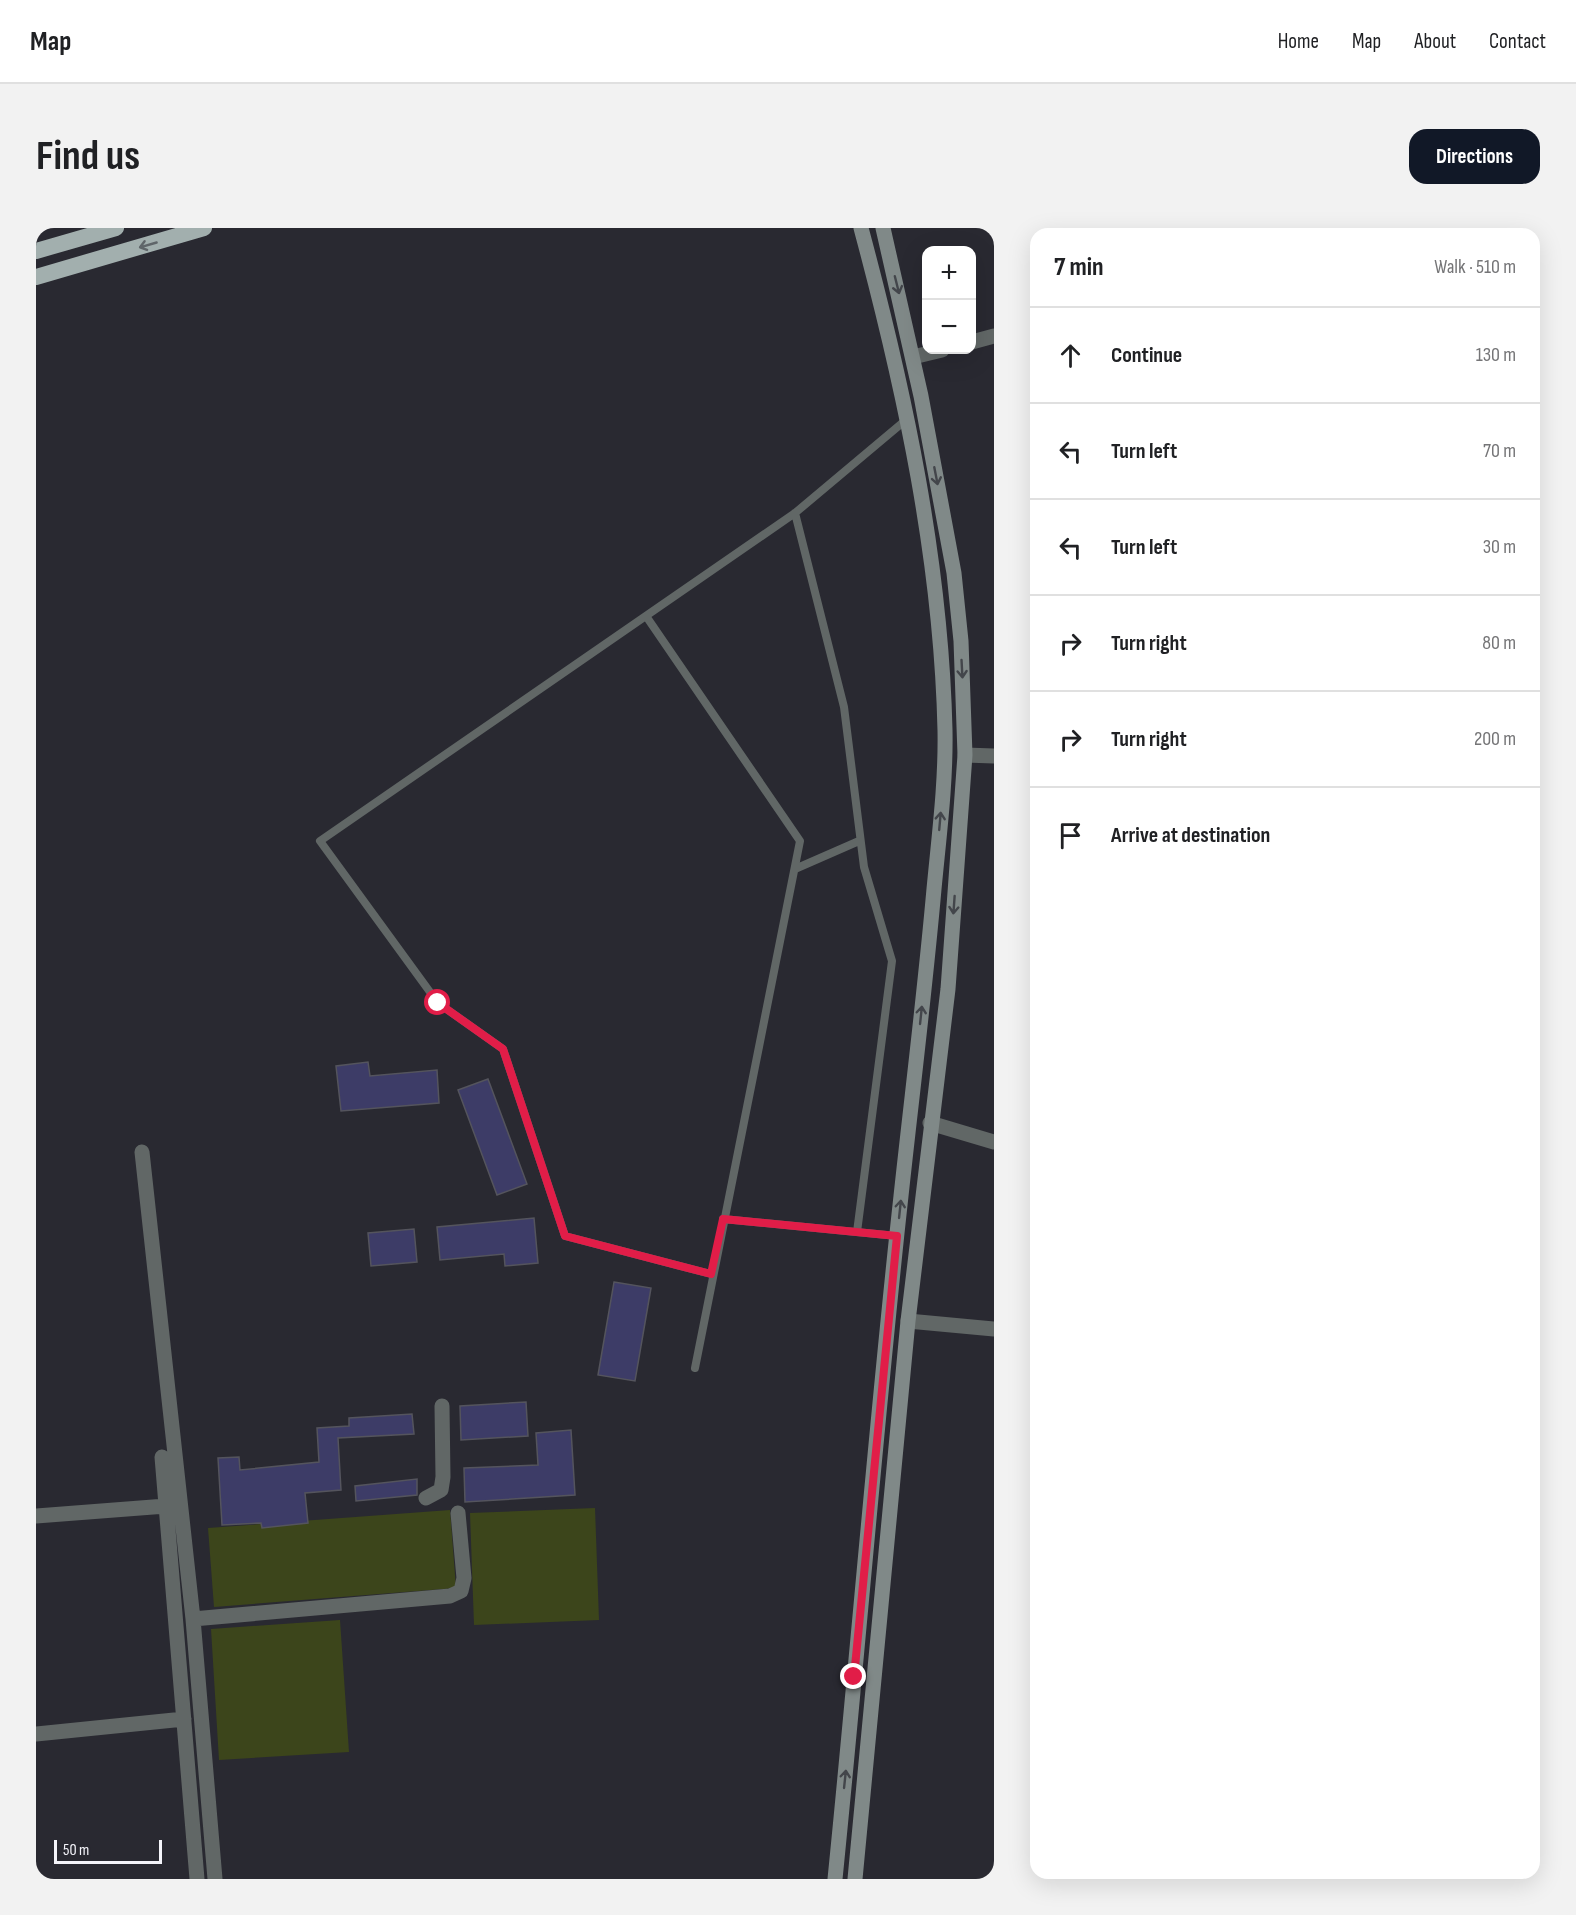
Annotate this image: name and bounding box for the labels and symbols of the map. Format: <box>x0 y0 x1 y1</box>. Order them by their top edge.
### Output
one-way arrow <box>139 239 158 251</box>
one-way arrow <box>892 275 904 294</box>
one-way arrow <box>930 466 941 485</box>
one-way arrow <box>957 658 968 678</box>
one-way arrow <box>935 811 946 831</box>
one-way arrow <box>948 895 959 915</box>
route start <box>424 989 450 1015</box>
one-way arrow <box>916 1005 927 1025</box>
one-way arrow <box>895 1199 906 1219</box>
route end <box>840 1663 866 1689</box>
one-way arrow <box>840 1770 851 1789</box>
scale bar <box>54 1837 162 1864</box>

